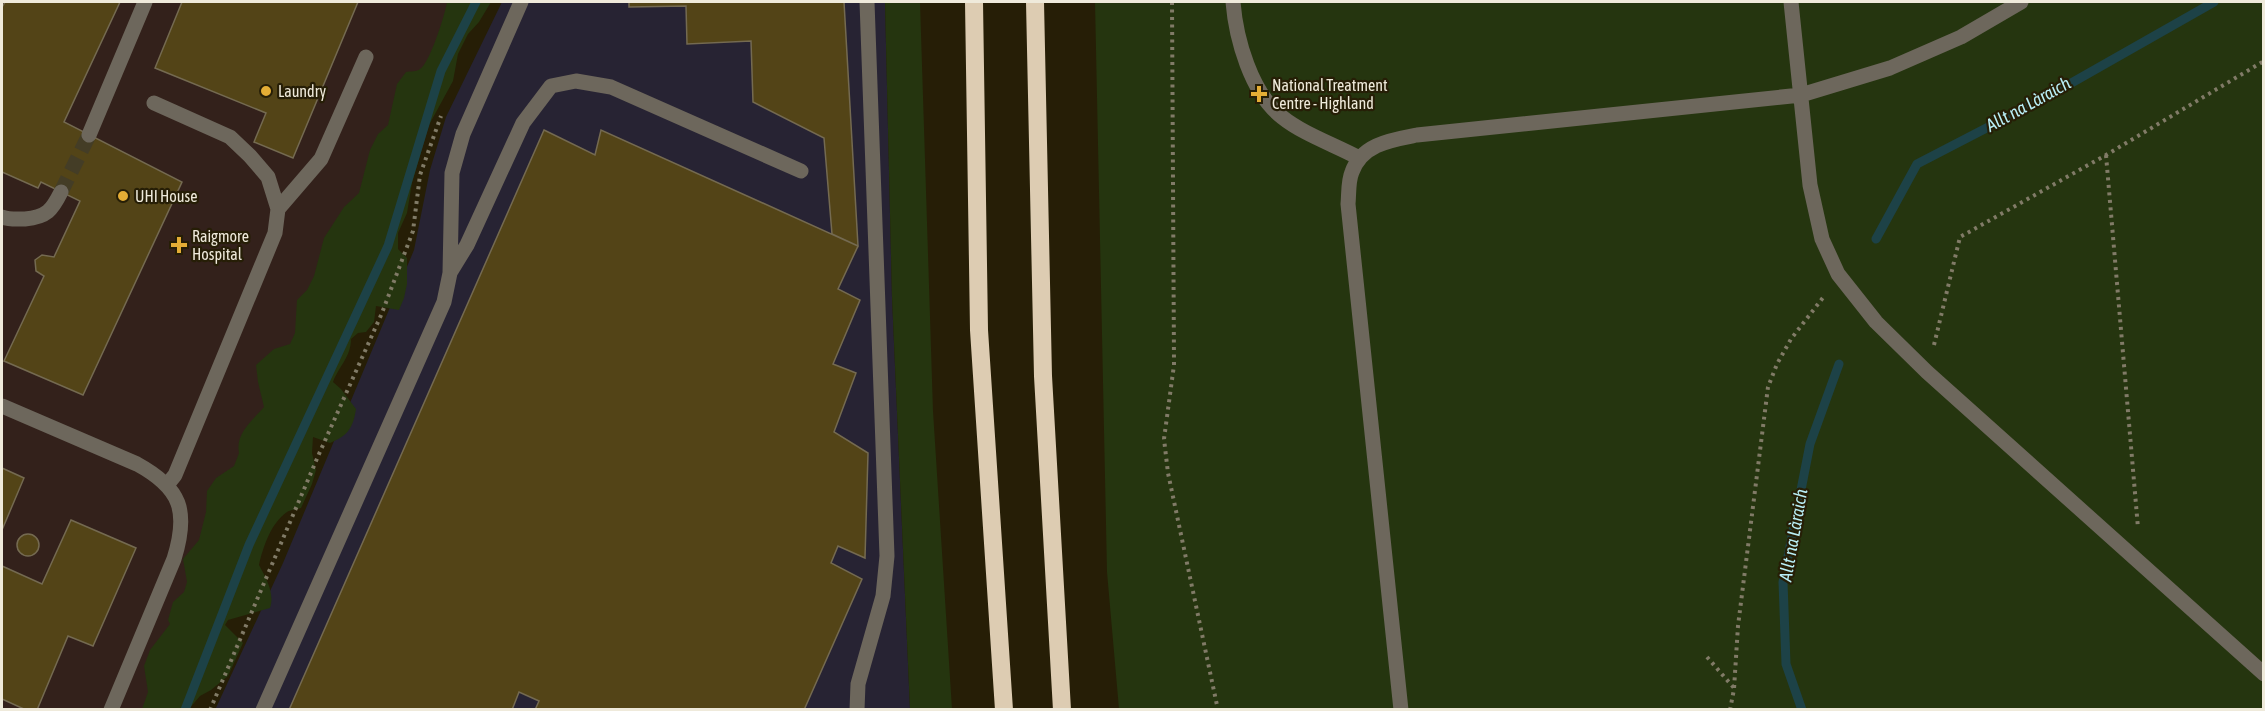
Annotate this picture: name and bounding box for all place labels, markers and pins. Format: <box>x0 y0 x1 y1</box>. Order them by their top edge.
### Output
place label: National Treatment Centre - Highland <box>1272 76 1388 113</box>
place label: Laundry <box>278 82 326 101</box>
marker: Laundry <box>259 84 273 98</box>
marker: National Treatment Centre - Highland <box>1250 85 1268 103</box>
place label: UHI House <box>135 187 197 205</box>
marker: UHI House <box>116 189 130 203</box>
place label: Raigmore Hospital <box>192 227 249 264</box>
marker: Raigmore Hospital <box>170 236 188 254</box>

